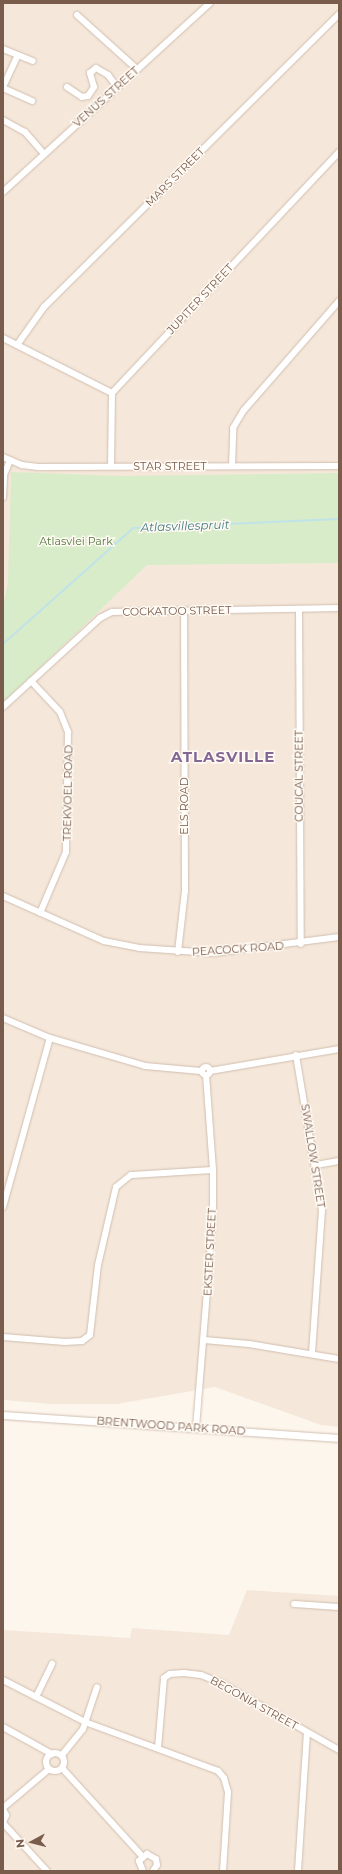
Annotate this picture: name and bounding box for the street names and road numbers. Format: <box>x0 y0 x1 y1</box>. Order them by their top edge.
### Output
street label: VENUS STREET <box>70 64 142 130</box>
street label: MARS STREET <box>143 145 207 209</box>
street label: JUPITER STREET <box>164 261 236 337</box>
street label: STAR STREET <box>133 459 207 473</box>
street label: COCKATOO STREET <box>122 603 232 619</box>
street label: COUCAL STREET <box>292 730 306 822</box>
street label: TREKVOEL ROAD <box>61 745 75 841</box>
street label: ELS ROAD <box>177 777 191 835</box>
street label: PEACOCK ROAD <box>192 939 284 959</box>
street label: SWALLOW STREET <box>298 1103 328 1209</box>
street label: EKSTER STREET <box>201 1208 219 1296</box>
street label: BRENTWOOD PARK ROAD <box>96 1414 246 1438</box>
street label: BEGONIA STREET <box>208 1673 300 1733</box>

